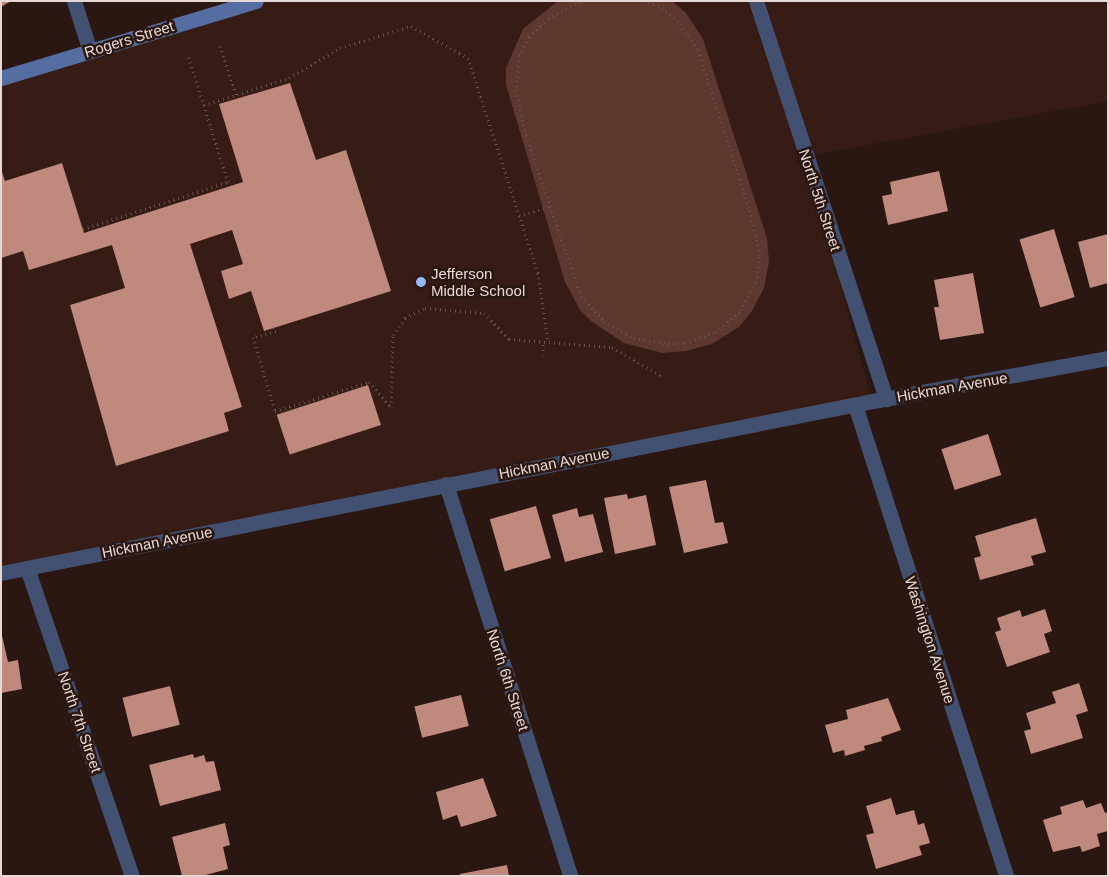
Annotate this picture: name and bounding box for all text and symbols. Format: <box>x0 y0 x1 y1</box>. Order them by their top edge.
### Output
street label: Rogers Street <box>82 17 176 61</box>
street label: North 5th Street <box>795 147 845 253</box>
place label: Jefferson Middle School <box>431 264 525 299</box>
marker: Jefferson Middle School <box>415 276 427 288</box>
street label: Hickman Avenue <box>895 368 1009 406</box>
street label: Hickman Avenue <box>497 443 611 483</box>
street label: Hickman Avenue <box>100 522 214 562</box>
street label: Washington Avenue <box>901 574 959 706</box>
street label: North 6th Street <box>483 627 533 733</box>
street label: North 7th Street <box>54 669 106 775</box>

